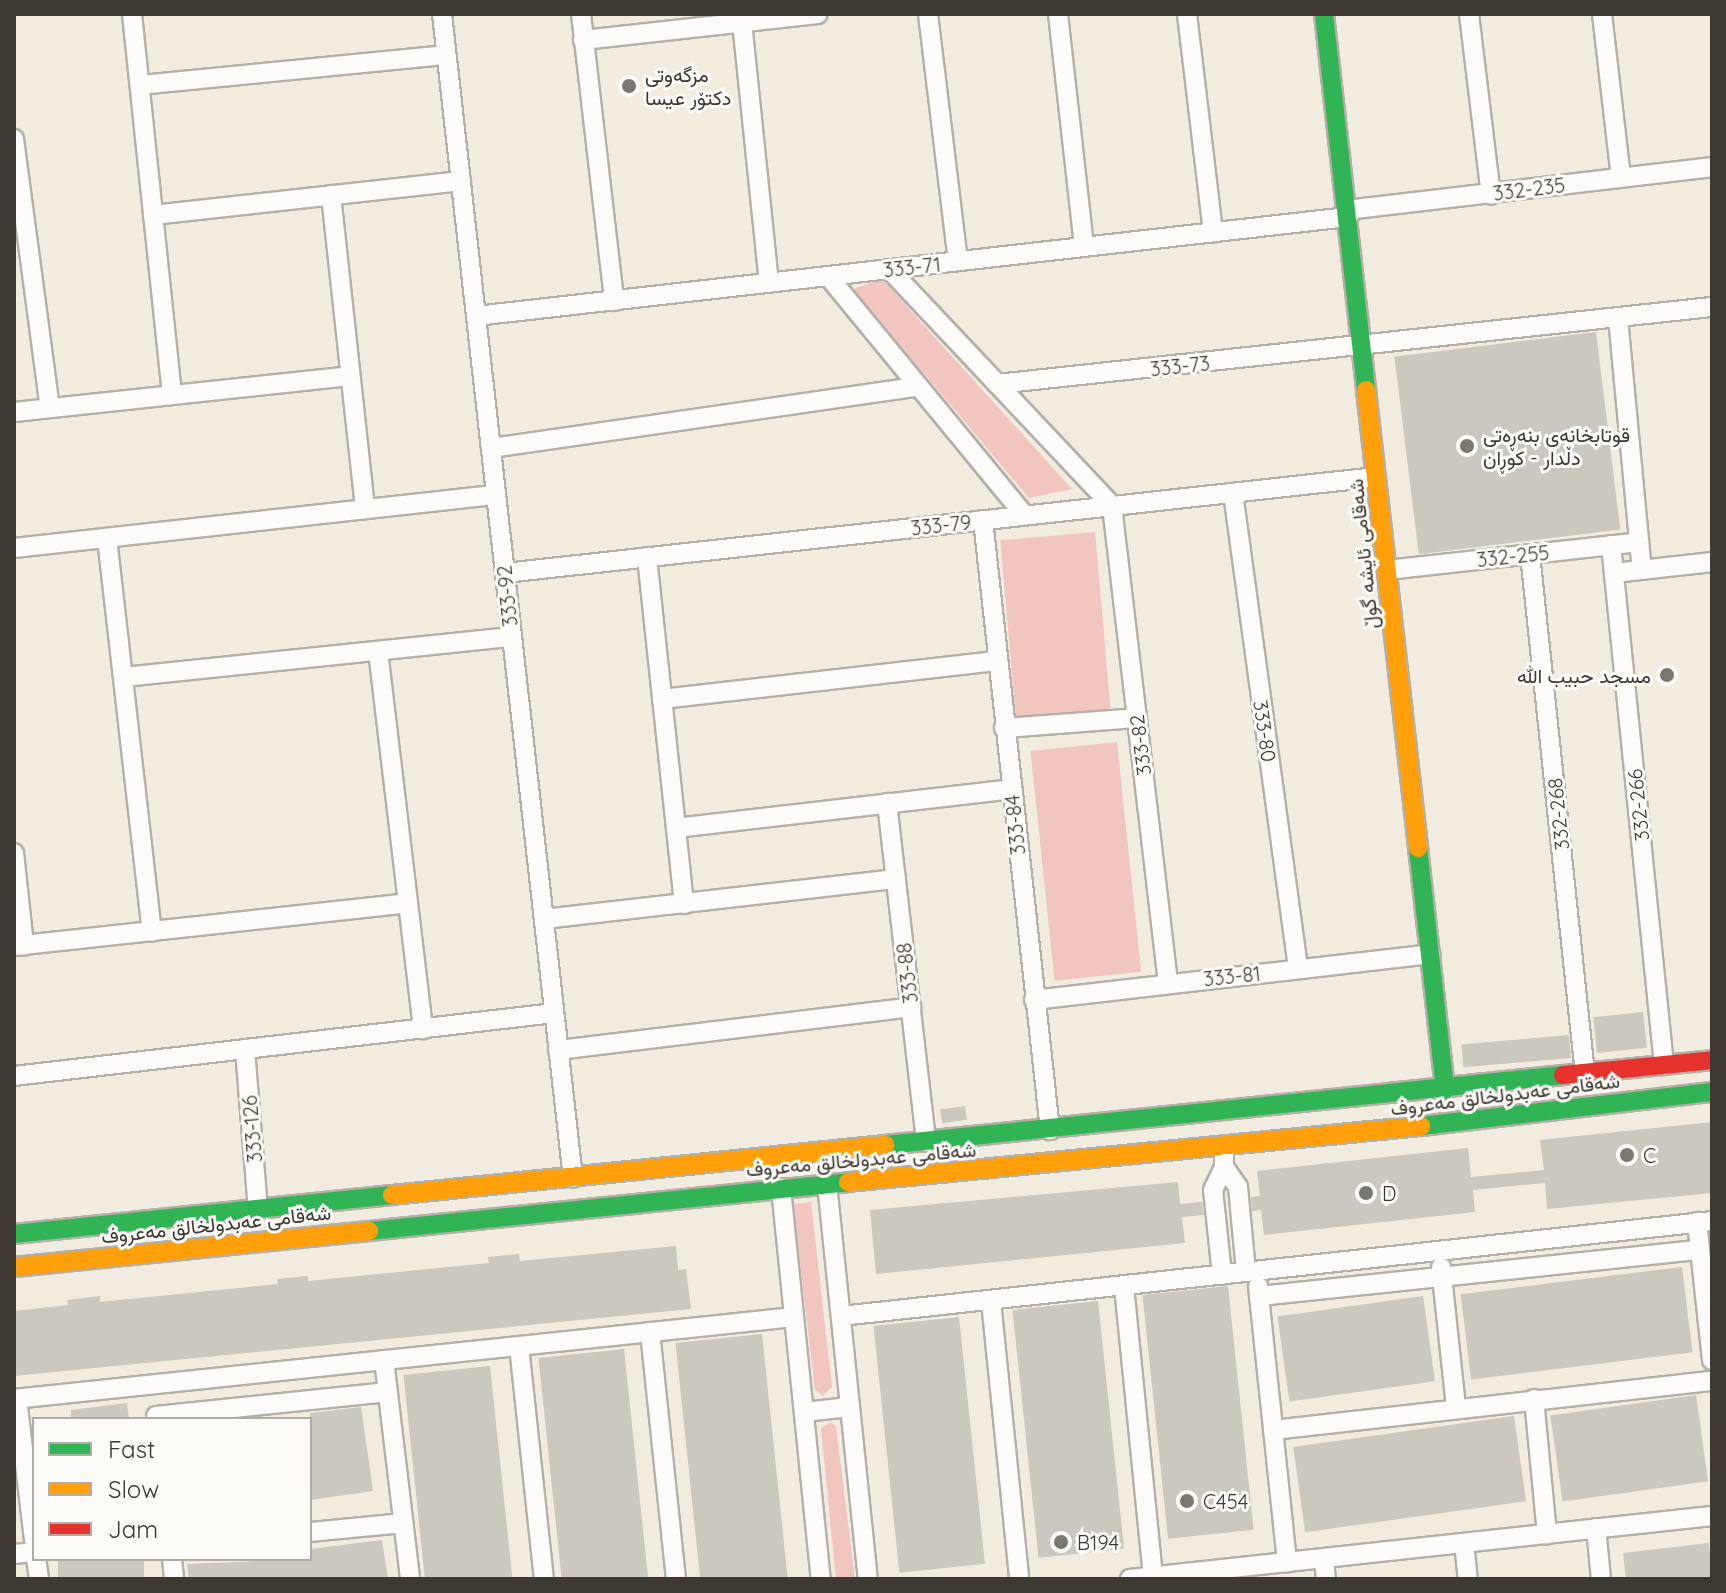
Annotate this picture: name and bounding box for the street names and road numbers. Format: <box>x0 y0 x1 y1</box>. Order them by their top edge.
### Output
street label: 332-235 <box>1492 173 1566 205</box>
street label: 333-71 <box>882 252 942 282</box>
street label: 333-73 <box>1149 351 1211 381</box>
street label: شەقامی ئایشە گوڵ <box>1343 478 1383 630</box>
street label: 333-79 <box>910 510 972 540</box>
street label: 332-255 <box>1476 540 1550 572</box>
street label: 333-92 <box>492 564 522 628</box>
street label: 333-80 <box>1249 699 1281 763</box>
street label: 333-82 <box>1124 713 1156 777</box>
street label: 332-266 <box>1622 768 1654 842</box>
street label: 332-268 <box>1542 777 1574 851</box>
street label: 333-84 <box>1000 794 1030 856</box>
street label: 333-88 <box>891 941 923 1005</box>
street label: 333-81 <box>1202 961 1262 991</box>
street label: شەقامی عەبدولخالق مەعروف <box>1389 1068 1621 1120</box>
street label: 333-126 <box>237 1094 267 1164</box>
street label: شەقامی عەبدولخالق مەعروف <box>745 1137 977 1181</box>
street label: شەقامی عەبدولخالق مەعروف <box>100 1200 332 1248</box>

